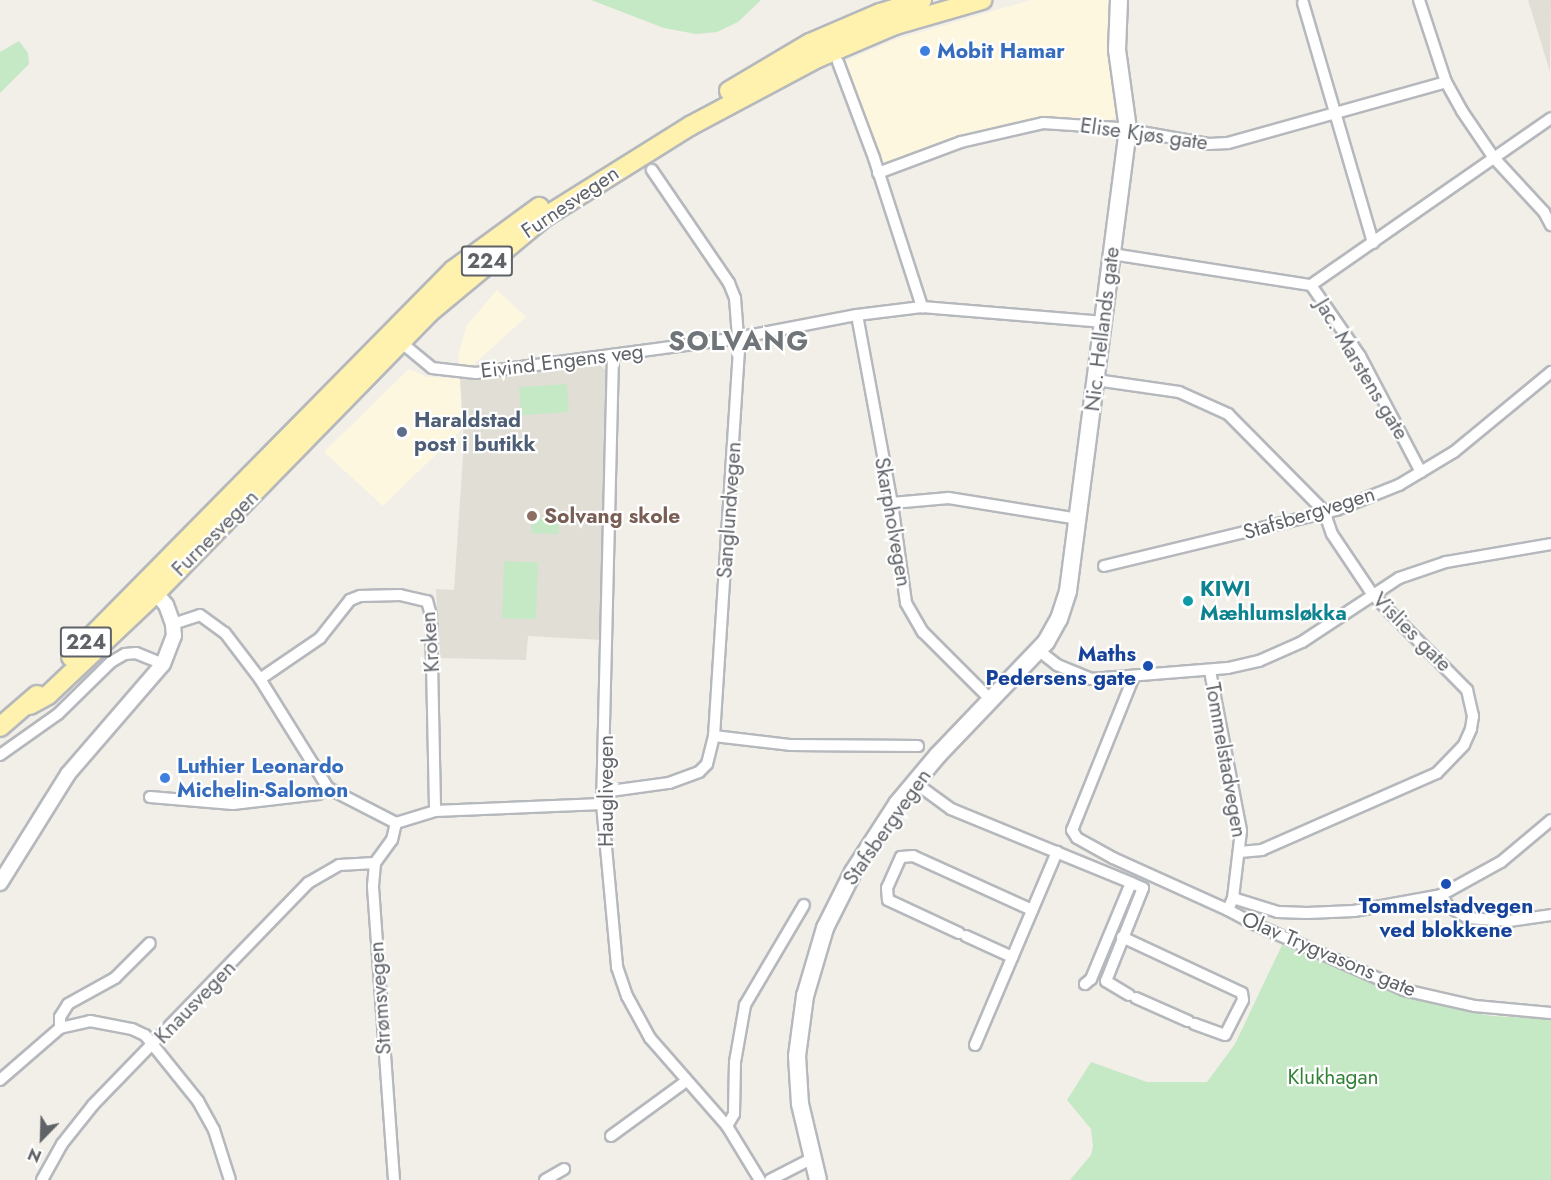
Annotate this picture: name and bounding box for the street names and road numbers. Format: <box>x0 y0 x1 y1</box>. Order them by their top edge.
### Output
street label: Elise Kjøs gate <box>1079 113 1209 155</box>
street label: Furnesvegen <box>517 160 623 244</box>
road number: 224 <box>460 244 514 278</box>
street label: Nic. Hellands gate <box>1079 245 1125 413</box>
street label: Jac. Marstens gate <box>1310 294 1414 444</box>
street label: Eivind Engens veg <box>479 339 645 383</box>
street label: Sanglundvegen <box>712 441 746 579</box>
street label: Skarpholvegen <box>869 455 917 589</box>
street label: Stafsbergvegen <box>1240 481 1378 545</box>
street label: Furnesvegen <box>166 484 264 582</box>
street label: Vislies gate <box>1367 587 1457 677</box>
street label: Kroken <box>415 611 445 673</box>
road number: 224 <box>59 625 113 659</box>
street label: Tommelstadvegen <box>1200 681 1252 839</box>
street label: Hauglivegen <box>593 735 619 847</box>
street label: Stafsbergvegen <box>838 764 936 890</box>
street label: Olav Trygvasons gate <box>1238 906 1420 1002</box>
street label: Strømsvegen <box>363 941 397 1055</box>
street label: Knausvegen <box>149 955 241 1049</box>

